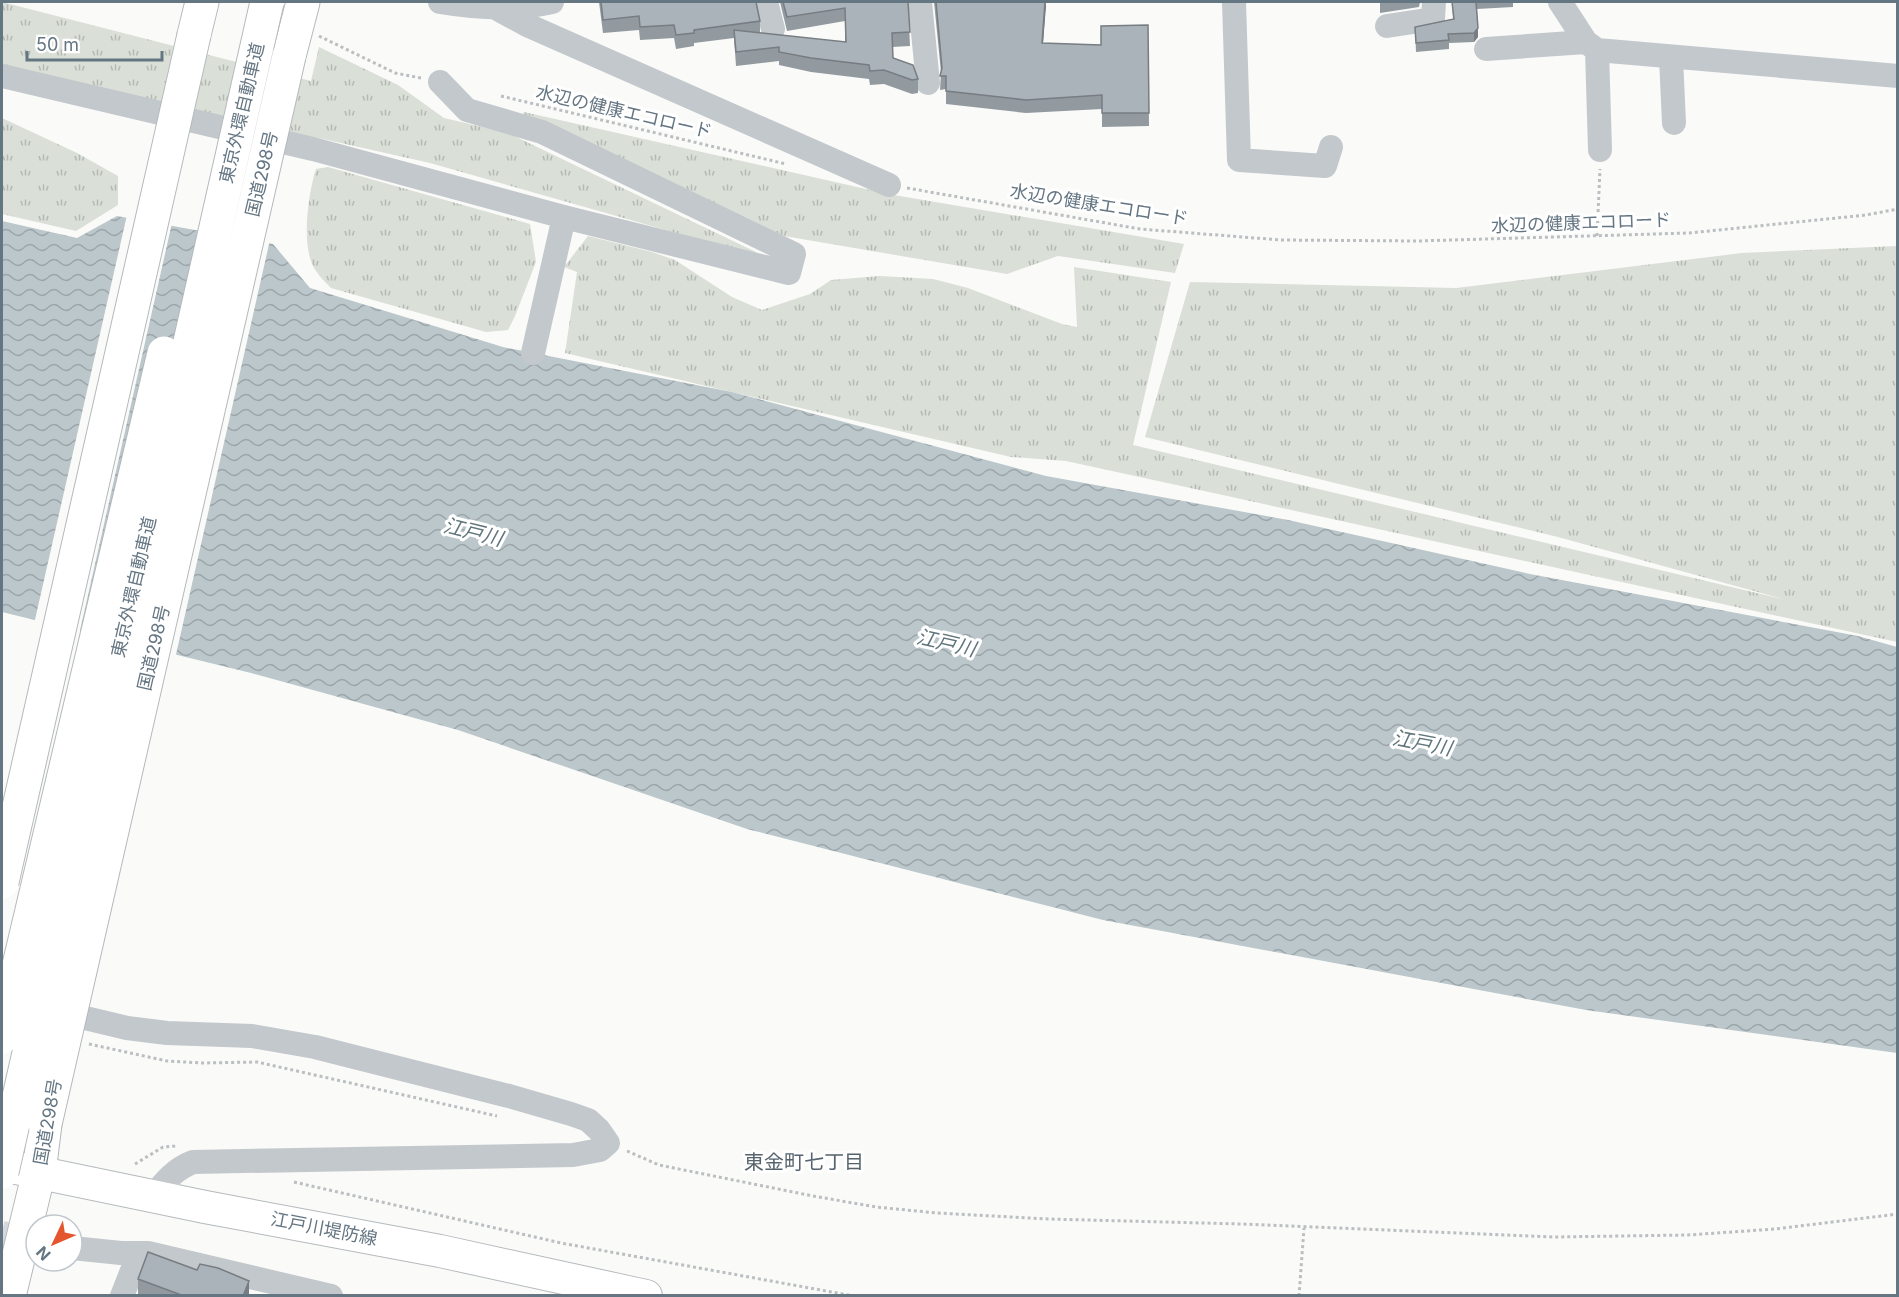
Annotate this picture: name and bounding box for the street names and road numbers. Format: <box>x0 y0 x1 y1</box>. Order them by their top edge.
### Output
street label: 東京外環自動車道 <box>215 40 268 185</box>
street label: 水辺の健康エコロード <box>534 81 714 142</box>
street label: 国道298号 <box>241 129 282 219</box>
street label: 水辺の健康エコロード <box>1009 180 1190 229</box>
street label: 水辺の健康エコロード <box>1491 209 1671 236</box>
street label: 東京外環自動車道 <box>107 514 160 659</box>
street label: 国道298号 <box>133 603 174 693</box>
street label: 国道298号 <box>30 1077 65 1167</box>
street label: 江戸川堤防線 <box>269 1208 379 1249</box>

